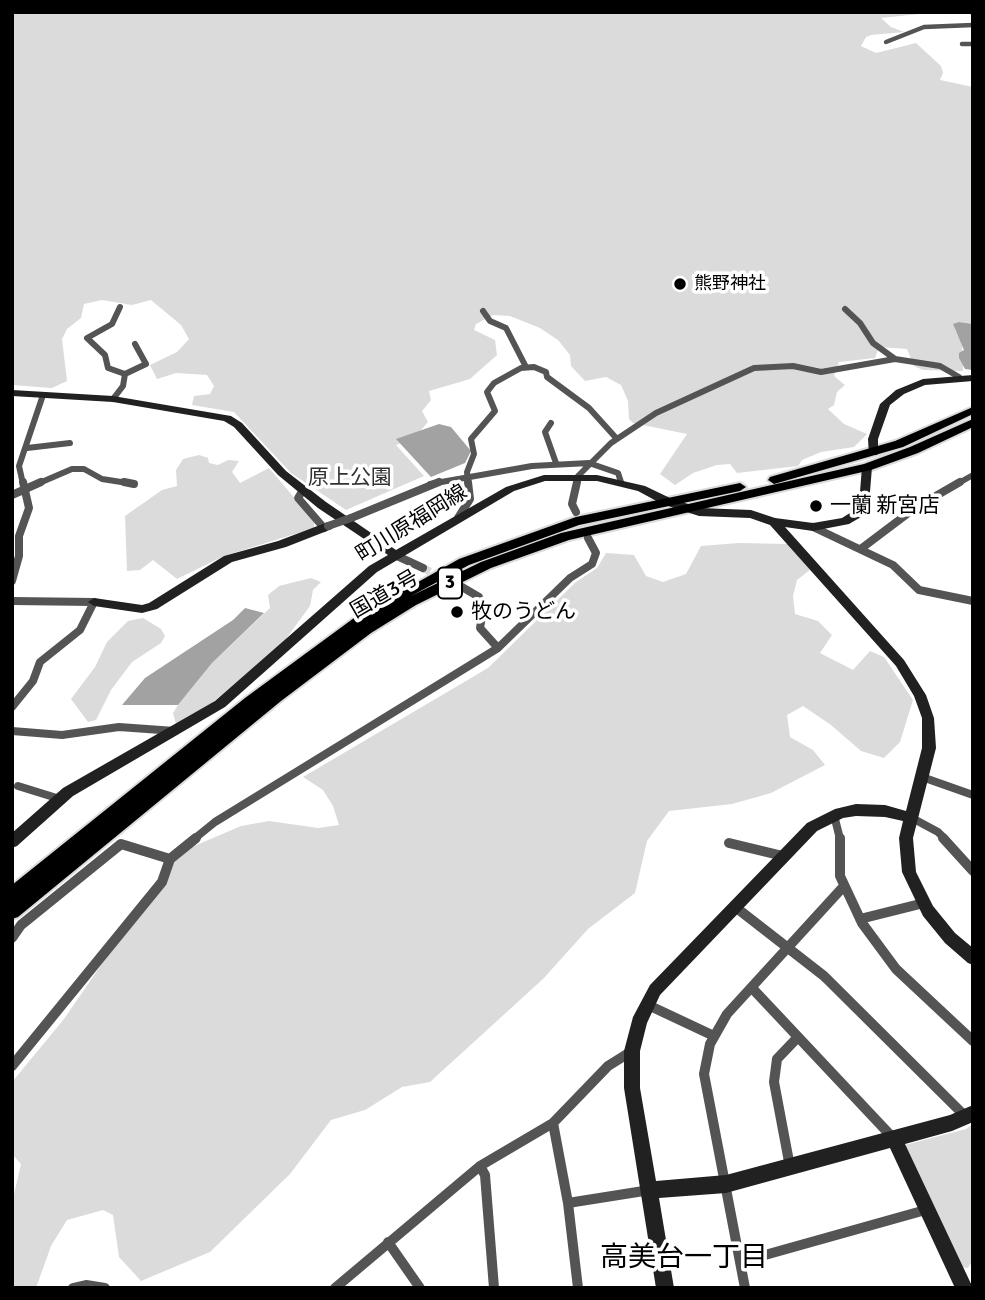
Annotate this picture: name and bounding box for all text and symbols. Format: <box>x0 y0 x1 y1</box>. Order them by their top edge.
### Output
place label: 熊野神社 <box>694 273 766 295</box>
marker: 熊野神社 <box>672 276 688 292</box>
park label: 原上公園 <box>308 465 392 491</box>
street label: 町川原福岡線 <box>352 480 472 568</box>
place label: 一蘭 新宮店 <box>830 493 940 519</box>
marker: 一蘭 新宮店 <box>808 498 824 514</box>
street label: 国道3号 <box>347 566 423 624</box>
road number: 3 <box>438 568 462 598</box>
place label: 牧のうどん <box>471 599 576 625</box>
marker: 牧のうどん <box>449 604 465 620</box>
district label: 高美台一丁目 <box>600 1242 768 1276</box>

